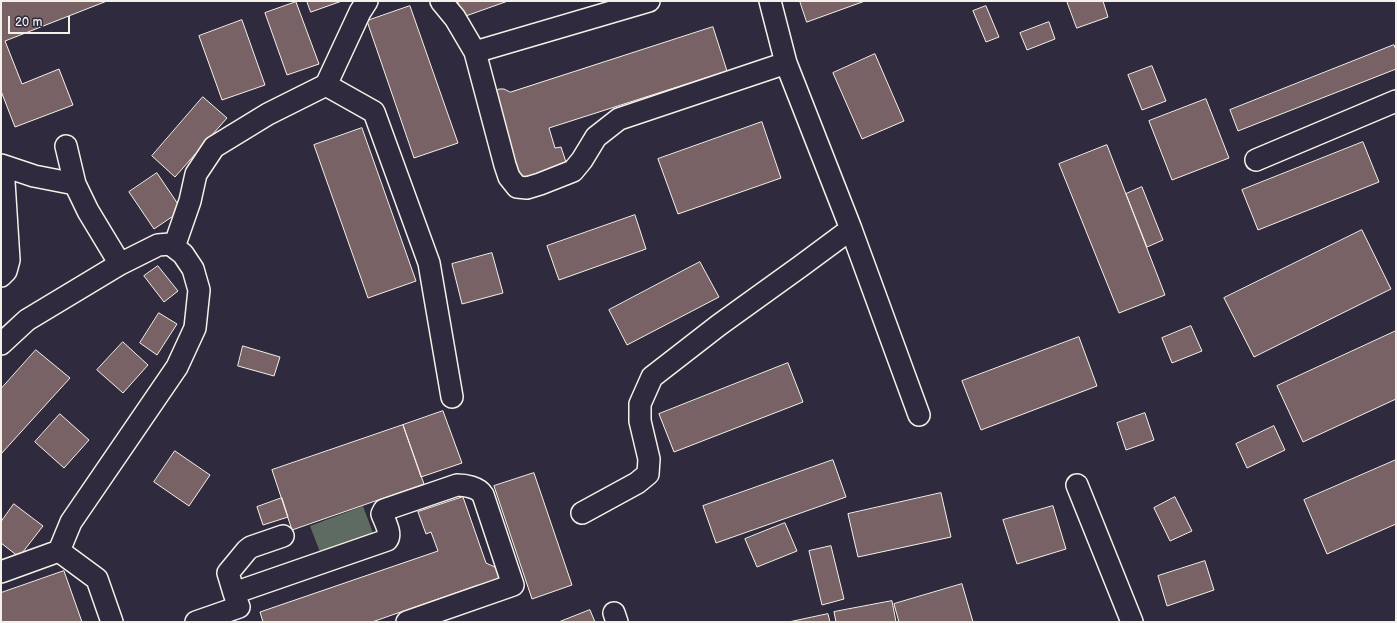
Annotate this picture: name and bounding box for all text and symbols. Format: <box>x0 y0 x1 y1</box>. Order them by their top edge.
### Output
scale bar <box>10 8 72 34</box>
text: 20 m <box>15 15 42 30</box>

